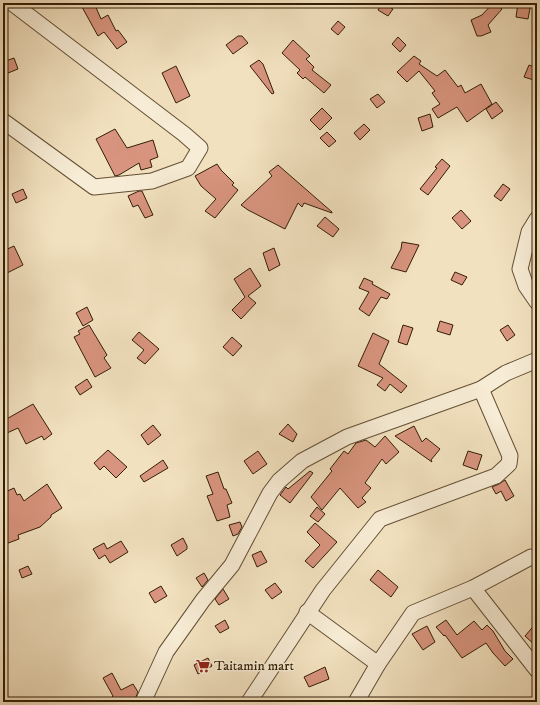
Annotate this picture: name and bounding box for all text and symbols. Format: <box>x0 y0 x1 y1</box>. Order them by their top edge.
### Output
place label: Taitamin mart <box>214 657 294 675</box>
supermarket icon: Taitamin mart <box>195 658 211 674</box>

